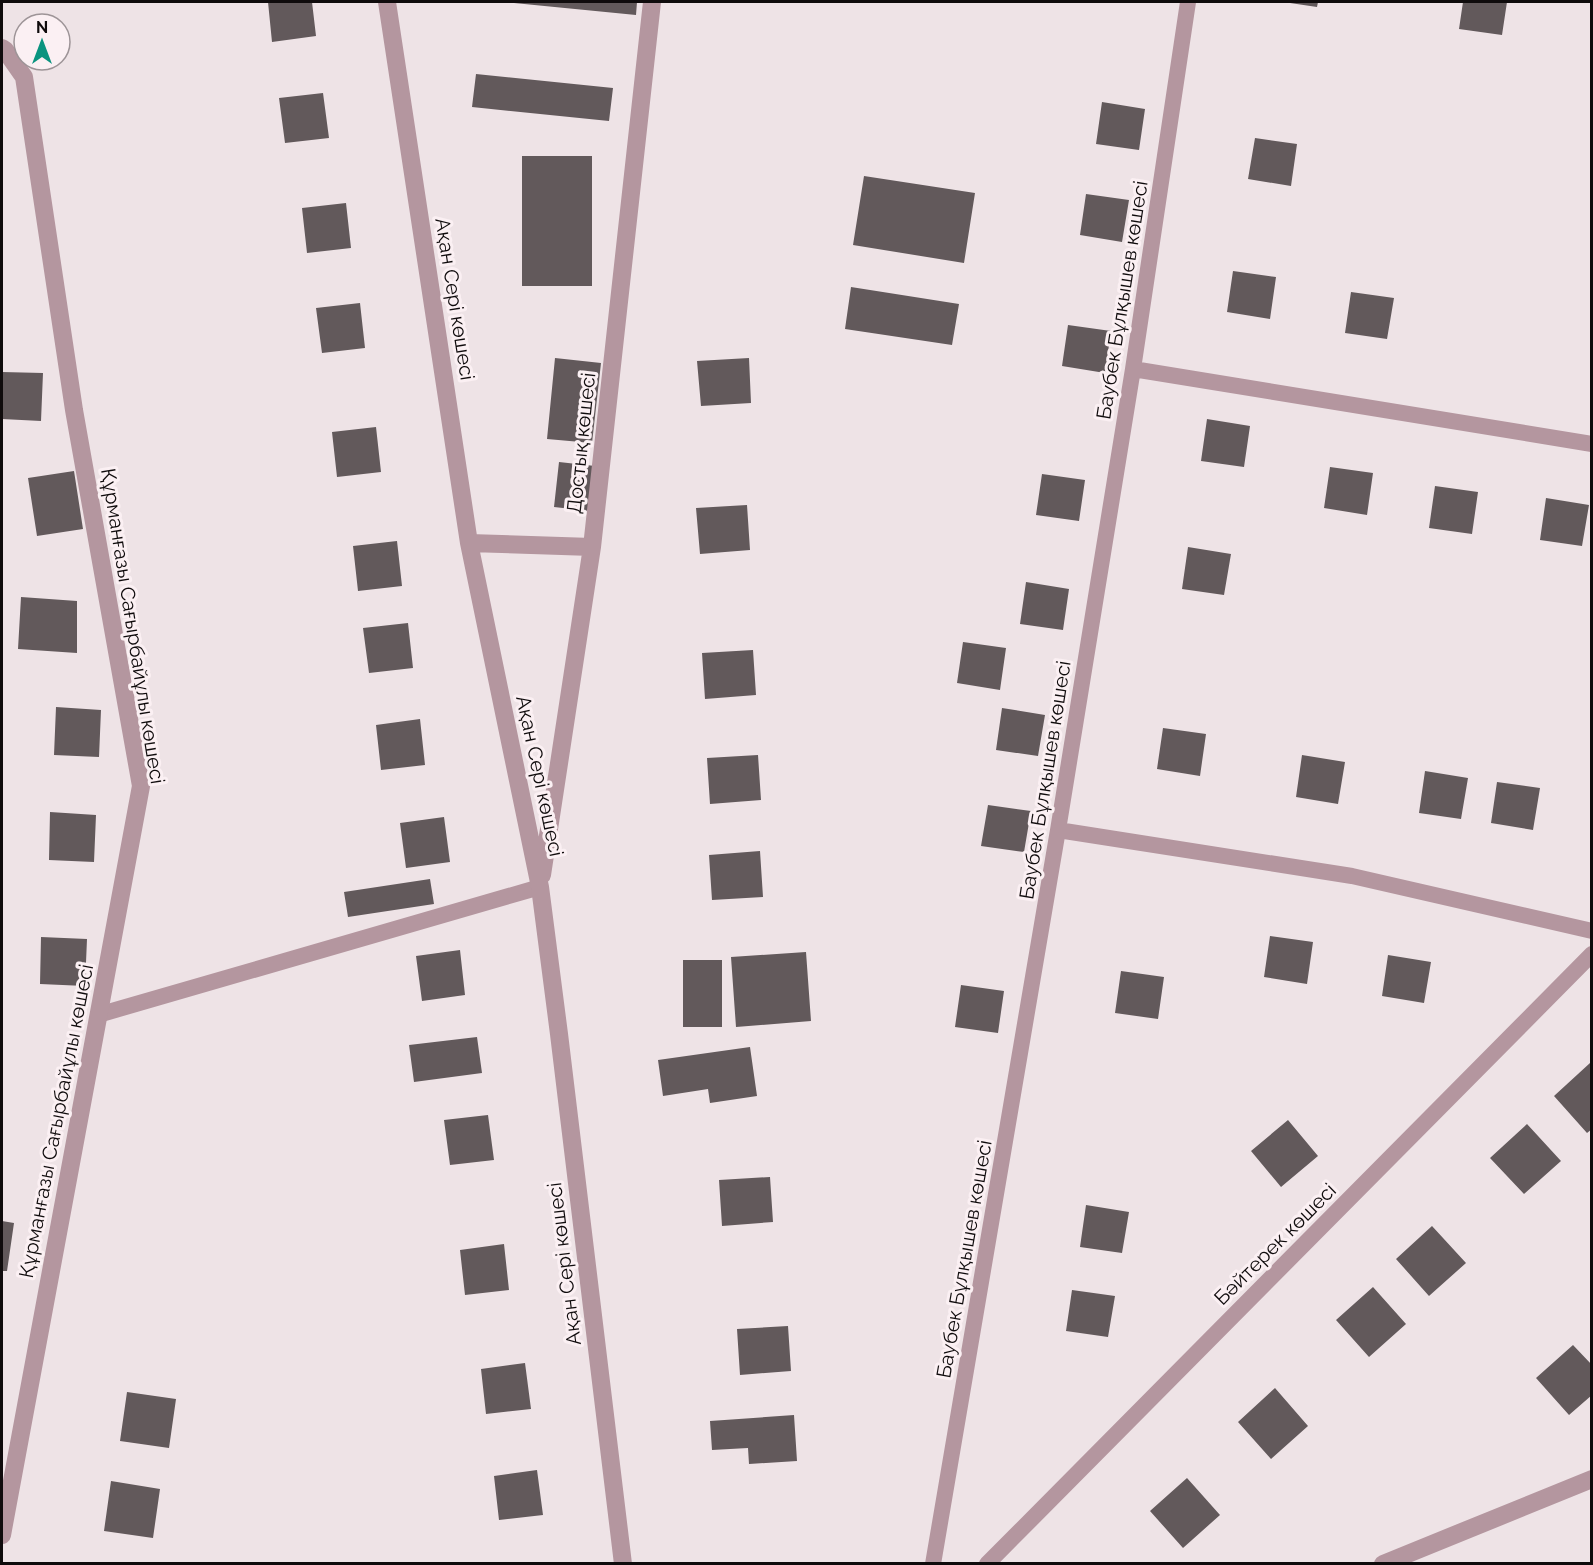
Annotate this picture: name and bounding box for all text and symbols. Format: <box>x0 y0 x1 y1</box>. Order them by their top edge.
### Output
north arrow <box>12 12 72 72</box>
text: N <box>36 18 48 37</box>
street label: Баубек Бұлқышев көшесі <box>1091 179 1153 421</box>
street label: Ақан Сері көшесі <box>430 216 480 382</box>
street label: Достық көшесі <box>562 371 600 515</box>
street label: Құрманғазы Сағырбайұлы көшесі <box>96 466 170 786</box>
street label: Баубек Бұлқышев көшесі <box>1014 659 1076 901</box>
street label: Ақан Сері көшесі <box>511 693 569 859</box>
street label: Құрманғазы Сағырбайұлы көшесі <box>14 962 98 1280</box>
street label: Баубек Бұлқышев көшесі <box>931 1138 997 1380</box>
street label: Бәйтерек көшесі <box>1209 1178 1341 1310</box>
street label: Ақан Сері көшесі <box>542 1181 586 1347</box>

